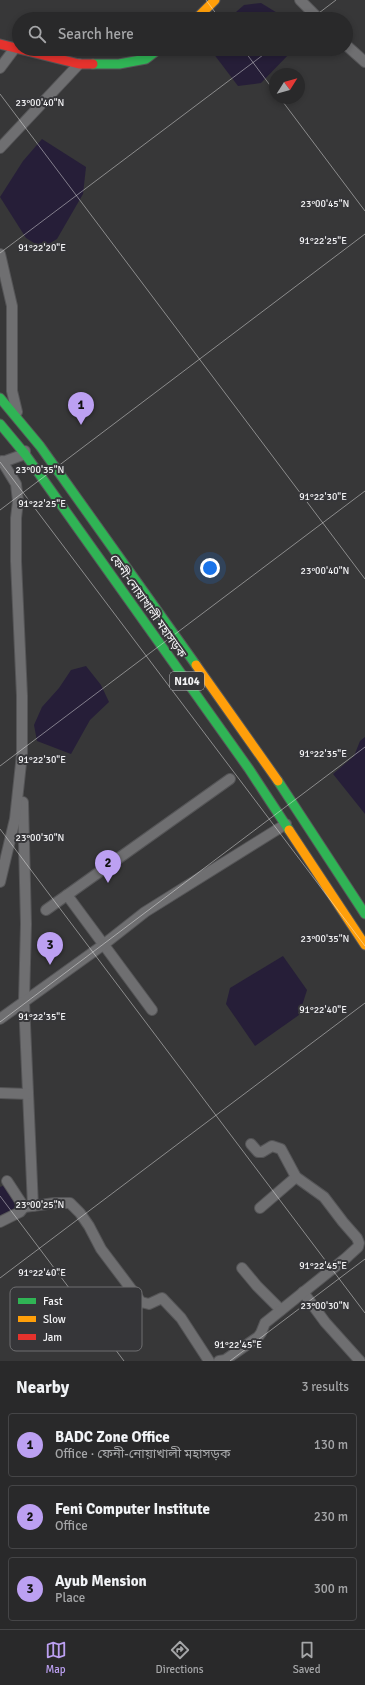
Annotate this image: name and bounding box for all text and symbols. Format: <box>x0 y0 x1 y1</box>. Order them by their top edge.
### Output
search box <box>12 12 353 56</box>
icon: search <box>26 23 48 45</box>
text: Search here <box>58 25 134 43</box>
north arrow <box>269 68 305 104</box>
text: 23°00'40"N <box>16 97 64 109</box>
text: 23°00'45"N <box>301 198 349 210</box>
text: 91°22'25"E <box>299 235 347 247</box>
text: 91°22'20"E <box>18 242 66 254</box>
pin: 1 <box>68 392 94 425</box>
text: 23°00'35"N <box>16 464 64 476</box>
text: 91°22'30"E <box>299 491 347 503</box>
text: 91°22'25"E <box>18 498 66 510</box>
street label: ফেনী-নোয়াখালী মহাসড়ক <box>106 551 190 661</box>
your location <box>200 558 220 578</box>
text: 23°00'40"N <box>301 565 349 577</box>
road number: N104 <box>170 672 204 690</box>
text: 91°22'35"E <box>299 748 347 760</box>
text: 91°22'30"E <box>18 754 66 766</box>
text: 23°00'30"N <box>16 832 64 844</box>
pin: 2 <box>95 850 121 883</box>
pin: 3 <box>37 932 63 965</box>
text: 23°00'35"N <box>301 933 349 945</box>
text: 91°22'40"E <box>299 1004 347 1016</box>
text: 91°22'35"E <box>18 1011 66 1023</box>
text: 23°00'25"N <box>16 1199 64 1211</box>
text: 91°22'45"E <box>299 1260 347 1272</box>
text: 91°22'40"E <box>18 1267 66 1279</box>
legend <box>10 1287 142 1351</box>
text: Fast <box>43 1295 63 1308</box>
text: 23°00'30"N <box>301 1300 349 1312</box>
text: Slow <box>43 1313 66 1326</box>
text: Jam <box>43 1331 62 1344</box>
text: 91°22'45"E <box>214 1339 262 1351</box>
text: Nearby <box>16 1377 69 1398</box>
text: 3 results <box>301 1379 349 1395</box>
text: BADC Zone Office <box>55 1428 170 1446</box>
text: 1 <box>26 1437 34 1453</box>
text: 130 m <box>314 1437 348 1453</box>
text: Office · ফেনী-নোয়াখালী মহাসড়ক <box>55 1446 230 1462</box>
text: Feni Computer Institute <box>55 1500 210 1518</box>
text: 2 <box>26 1509 34 1525</box>
text: 230 m <box>314 1509 348 1525</box>
text: Office <box>55 1518 88 1534</box>
text: Ayub Mension <box>55 1572 147 1590</box>
text: 3 <box>26 1581 34 1597</box>
text: 300 m <box>314 1581 348 1597</box>
text: Place <box>55 1590 85 1606</box>
tab: Map <box>45 1639 67 1676</box>
tab: Directions <box>156 1639 204 1676</box>
tab: Saved <box>293 1639 320 1676</box>

